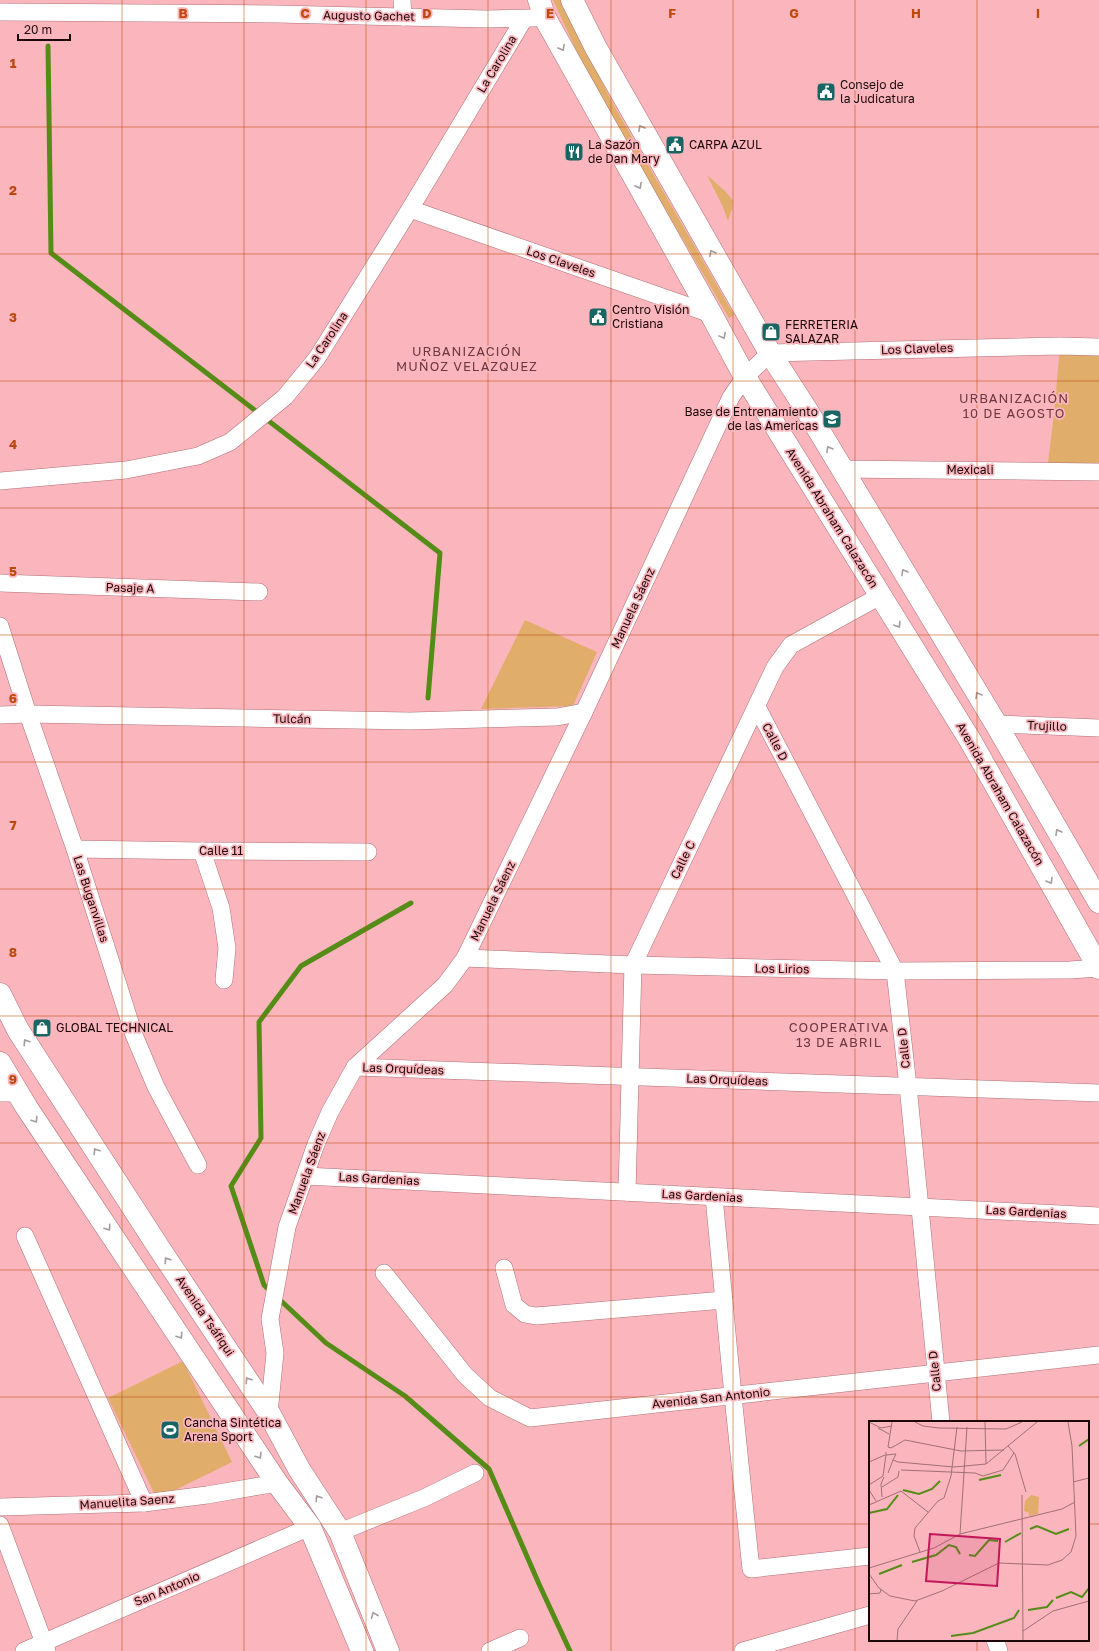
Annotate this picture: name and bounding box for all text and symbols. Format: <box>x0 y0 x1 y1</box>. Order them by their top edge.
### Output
text: B <box>178 5 188 21</box>
text: C <box>300 5 310 21</box>
text: D <box>422 5 432 21</box>
text: E <box>546 5 554 21</box>
text: F <box>668 5 676 21</box>
text: G <box>789 5 799 21</box>
text: H <box>911 5 921 21</box>
text: I <box>1036 5 1040 21</box>
street label: Augusto Gachet <box>323 7 415 24</box>
scale bar <box>18 16 70 42</box>
text: 20 m <box>24 22 52 37</box>
street label: La Carolina <box>473 32 520 95</box>
one-way arrow <box>557 44 564 51</box>
text: 1 <box>10 55 17 71</box>
place label: Consejo de la Judicatura <box>840 77 915 106</box>
public building icon: Consejo de la Judicatura <box>815 81 837 103</box>
one-way arrow <box>639 125 646 132</box>
public building icon: CARPA AZUL <box>664 134 686 156</box>
place label: La Sazón de Dan Mary <box>588 137 660 166</box>
place label: CARPA AZUL <box>689 137 762 152</box>
restaurant icon: La Sazón de Dan Mary <box>563 141 585 163</box>
text: 2 <box>9 182 17 198</box>
one-way arrow <box>634 182 641 189</box>
street label: Los Claveles <box>525 243 598 280</box>
one-way arrow <box>710 250 717 258</box>
place label: Centro Visión Cristiana <box>612 302 689 331</box>
public building icon: Centro Visión Cristiana <box>587 306 609 328</box>
text: 3 <box>9 309 17 325</box>
street label: La Carolina <box>302 309 351 371</box>
place label: FERRETERIA SALAZAR <box>785 317 858 346</box>
shop icon: FERRETERIA SALAZAR <box>760 321 782 343</box>
one-way arrow <box>718 332 725 339</box>
street label: Los Claveles <box>881 340 953 357</box>
district label: URBANIZACIÓN MUÑOZ VELAZQUEZ <box>396 343 538 374</box>
district label: URBANIZACIÓN 10 DE AGOSTO <box>959 390 1069 421</box>
place label: Base de Entrenamiento de las Americas <box>684 404 818 433</box>
school or university icon: Base de Entrenamiento de las Americas <box>821 408 843 430</box>
text: 4 <box>9 436 17 452</box>
street label: Avenida Abraham Calazacón <box>783 445 882 591</box>
one-way arrow <box>827 446 834 453</box>
street label: Mexicali <box>946 462 994 477</box>
text: 5 <box>9 563 17 579</box>
street label: Manuela Sáenz <box>607 565 658 650</box>
one-way arrow <box>901 569 908 576</box>
street label: Pasaje A <box>105 579 155 596</box>
one-way arrow <box>894 621 901 628</box>
text: 6 <box>9 690 17 706</box>
one-way arrow <box>976 692 983 699</box>
street label: Tulcán <box>273 711 311 726</box>
street label: Trujillo <box>1027 717 1067 734</box>
street label: Calle D <box>759 720 792 763</box>
street label: Avenida Abraham Calazacón <box>953 720 1048 868</box>
text: 7 <box>9 817 17 833</box>
one-way arrow <box>1056 829 1063 836</box>
street label: Calle C <box>667 838 698 881</box>
street label: Calle 11 <box>199 843 243 858</box>
street label: Las Buganvillas <box>70 854 113 944</box>
street label: Manuela Sáenz <box>467 858 518 943</box>
one-way arrow <box>1045 877 1052 884</box>
text: 8 <box>9 944 17 960</box>
street label: Los Lirios <box>754 961 810 976</box>
shop icon: GLOBAL TECHNICAL <box>31 1017 53 1039</box>
district label: COOPERATIVA 13 DE ABRIL <box>789 1019 889 1050</box>
place label: GLOBAL TECHNICAL <box>56 1020 173 1035</box>
street label: Calle D <box>894 1027 913 1069</box>
one-way arrow <box>23 1039 31 1046</box>
street label: Las Orquídeas <box>362 1060 444 1077</box>
text: 9 <box>9 1071 17 1087</box>
street label: Las Orquídeas <box>686 1071 768 1088</box>
one-way arrow <box>30 1116 38 1123</box>
street label: Manuela Sáenz <box>285 1129 328 1216</box>
one-way arrow <box>94 1148 101 1155</box>
street label: Las Gardenias <box>338 1169 420 1188</box>
street label: Las Gardenias <box>661 1186 743 1205</box>
street label: Las Gardenias <box>985 1202 1067 1221</box>
one-way arrow <box>103 1224 111 1231</box>
one-way arrow <box>164 1257 172 1264</box>
street label: Avenida Tsáfiqui <box>173 1273 238 1359</box>
one-way arrow <box>175 1332 183 1339</box>
street label: Calle D <box>925 1350 944 1392</box>
one-way arrow <box>245 1377 252 1384</box>
street label: Avenida San Antonio <box>651 1384 771 1411</box>
place label: Cancha Sintética Arena Sport <box>184 1415 281 1444</box>
sports icon: Cancha Sintética Arena Sport <box>159 1419 181 1441</box>
inset map <box>869 1421 1089 1641</box>
one-way arrow <box>255 1452 262 1459</box>
street label: Manuelita Saenz <box>79 1491 175 1512</box>
one-way arrow <box>315 1495 323 1502</box>
street label: San Antonio <box>132 1568 202 1609</box>
one-way arrow <box>370 1611 378 1618</box>

